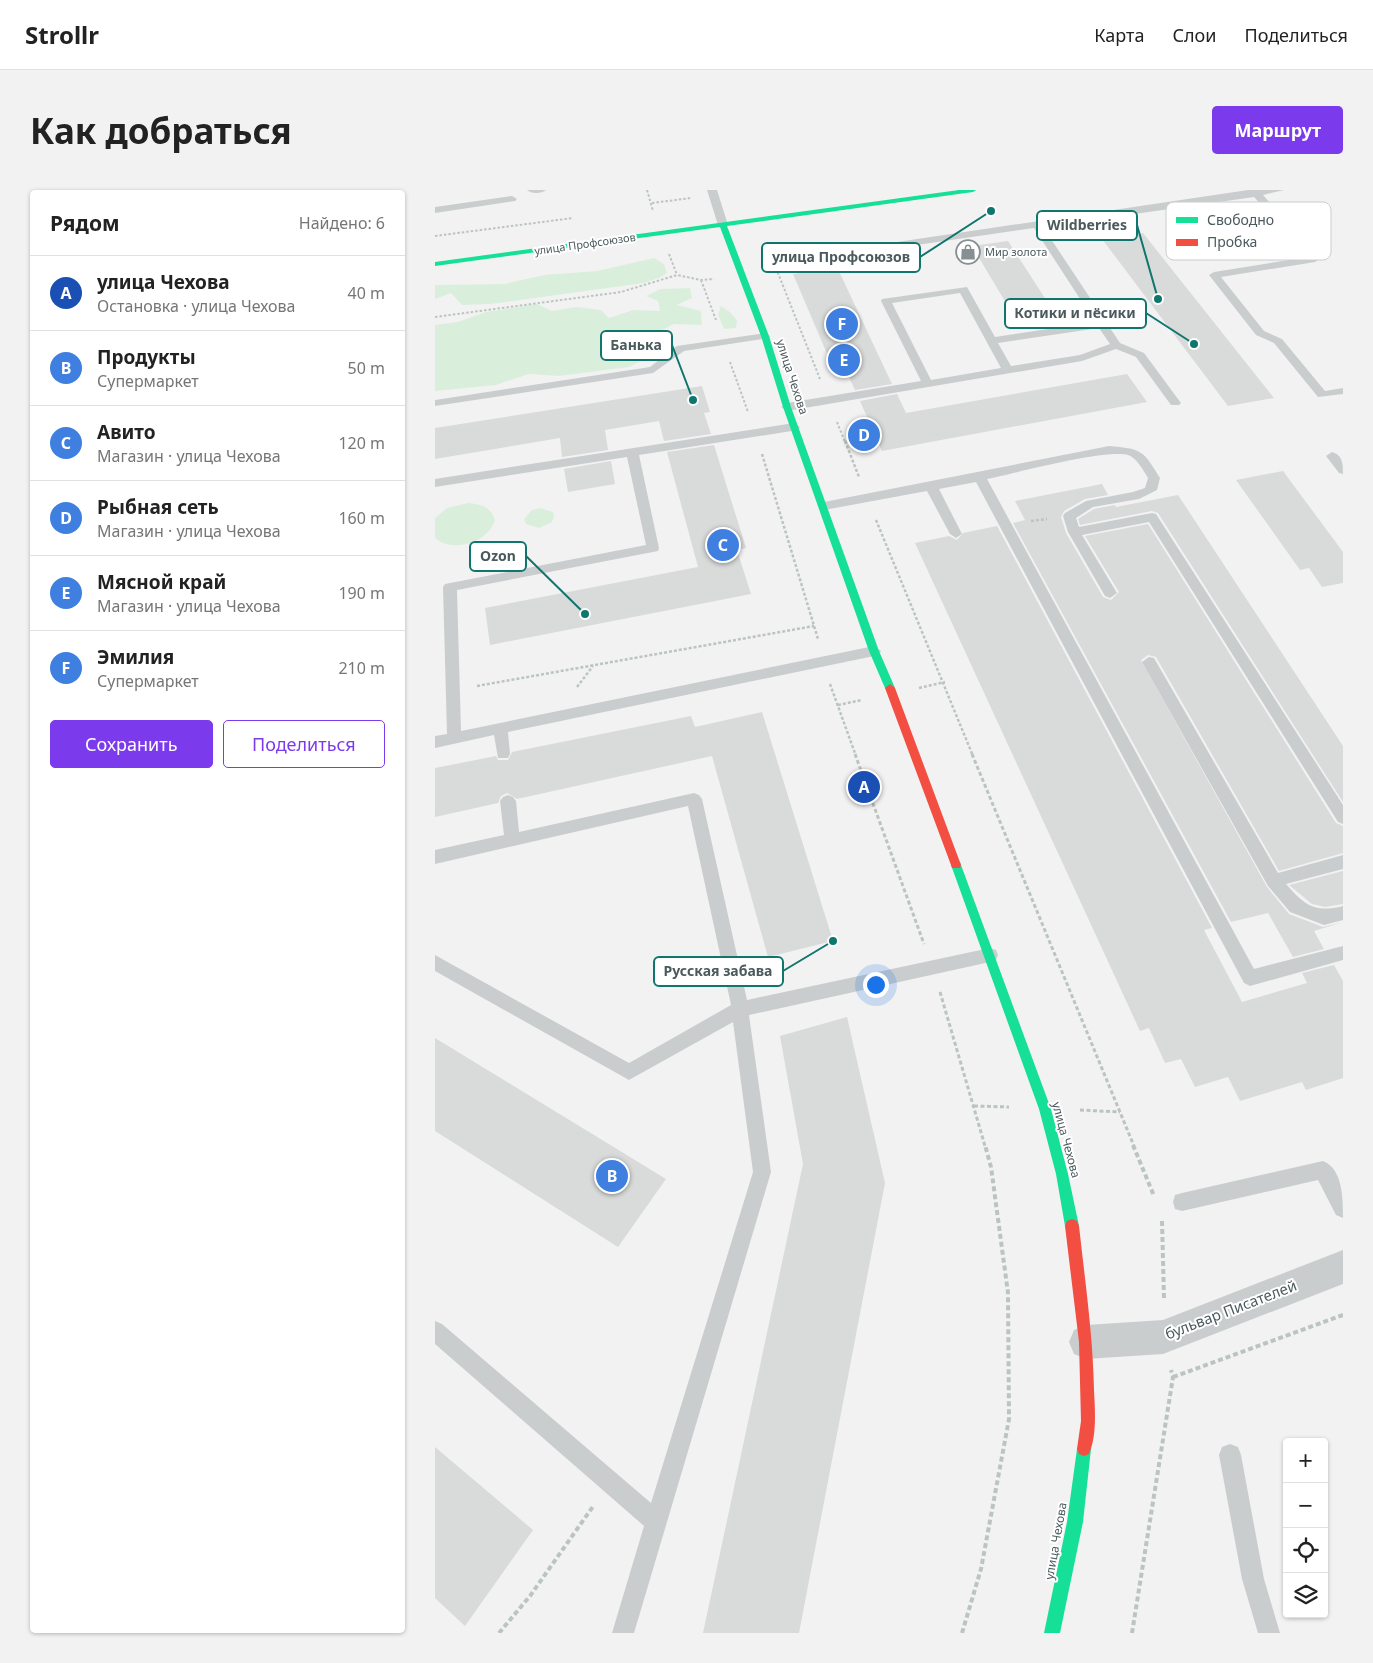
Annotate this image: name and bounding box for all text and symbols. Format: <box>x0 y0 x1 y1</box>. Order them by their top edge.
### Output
text: Strollr <box>25 18 99 51</box>
text: Карта <box>1094 23 1144 47</box>
text: Слои <box>1172 23 1216 47</box>
text: Поделиться <box>1244 23 1348 47</box>
button: Маршрут <box>1212 106 1343 154</box>
text: Как добраться <box>30 107 292 154</box>
legend <box>1166 202 1331 260</box>
text: Рядом <box>50 209 120 237</box>
text: Свободно <box>1207 210 1274 229</box>
callout: Wildberries <box>1037 211 1137 240</box>
text: Найдено: 6 <box>299 212 385 234</box>
text: Wildberries <box>1047 215 1127 234</box>
street label: улица Профсоюзов <box>533 229 637 258</box>
text: Пробка <box>1207 232 1257 251</box>
shop icon: Мир золота <box>955 239 981 265</box>
callout: улица Профсоюзов <box>762 243 920 272</box>
place label: Мир золота <box>985 244 1047 259</box>
text: улица Профсоюзов <box>771 247 910 266</box>
text: улица Чехова <box>97 269 230 295</box>
text: A <box>60 282 72 304</box>
text: 40 m <box>348 282 385 304</box>
text: Остановка · улица Чехова <box>97 295 296 317</box>
callout: Котики и пёсики <box>1005 299 1146 328</box>
text: Котики и пёсики <box>1014 303 1136 322</box>
pin: F <box>826 305 858 343</box>
callout: Банька <box>601 331 672 360</box>
text: Банька <box>610 335 662 354</box>
street label: улица Чехова <box>772 337 813 417</box>
pin: E <box>828 341 860 379</box>
text: Продукты <box>97 344 196 370</box>
text: B <box>61 357 71 379</box>
text: 50 m <box>348 357 385 379</box>
text: Супермаркет <box>97 370 199 392</box>
pin: D <box>848 416 880 454</box>
text: Авито <box>97 419 155 445</box>
text: C <box>61 432 71 454</box>
text: 120 m <box>338 432 385 454</box>
text: Магазин · улица Чехова <box>97 445 281 467</box>
text: Рыбная сеть <box>97 494 219 520</box>
text: D <box>60 507 72 529</box>
text: 160 m <box>338 507 385 529</box>
text: Магазин · улица Чехова <box>97 520 281 542</box>
pin: C <box>707 526 739 564</box>
callout: Ozon <box>470 542 526 571</box>
text: Ozon <box>480 546 516 565</box>
text: Мясной край <box>97 569 226 595</box>
text: E <box>62 582 70 604</box>
text: 190 m <box>338 582 385 604</box>
text: Магазин · улица Чехова <box>97 595 281 617</box>
text: Эмилия <box>97 644 174 670</box>
text: F <box>62 657 70 679</box>
text: 210 m <box>338 657 385 679</box>
text: Супермаркет <box>97 670 199 692</box>
button: Сохранить <box>50 720 213 768</box>
button: Поделиться <box>223 720 385 768</box>
pin: A <box>848 768 880 806</box>
callout: Русская забава <box>654 957 783 986</box>
text: Русская забава <box>664 961 772 980</box>
your location <box>863 972 889 998</box>
street label: улица Чехова <box>1048 1100 1085 1180</box>
pin: B <box>596 1157 628 1195</box>
street label: бульвар Писателей <box>1162 1275 1299 1343</box>
map controls <box>1283 1438 1328 1618</box>
button: + <box>1283 1438 1328 1483</box>
button: − <box>1283 1483 1328 1528</box>
street label: улица Чехова <box>1040 1501 1071 1581</box>
button: locate <box>1283 1528 1328 1573</box>
button: layers <box>1283 1573 1328 1618</box>

